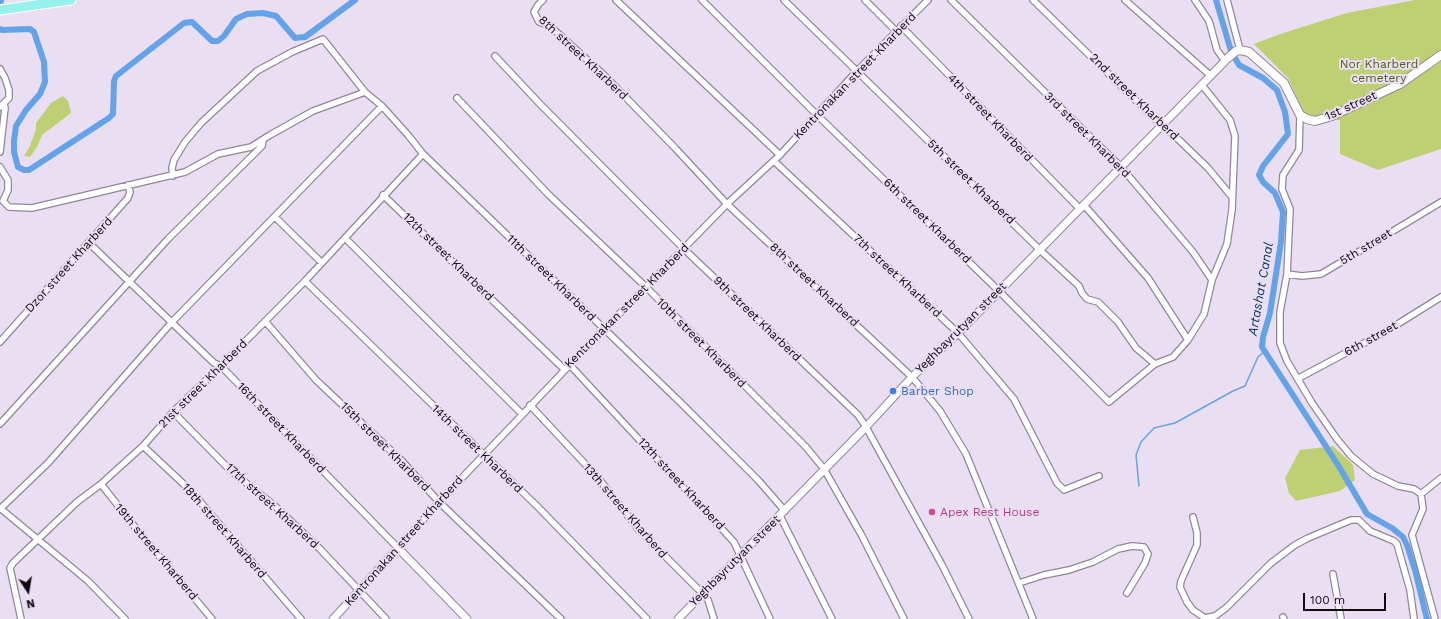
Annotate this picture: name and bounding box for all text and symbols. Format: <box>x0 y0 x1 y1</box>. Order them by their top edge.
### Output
street label: Kentronakan street Kharberd <box>791 10 919 142</box>
street label: 8th street Kharberd <box>536 13 630 103</box>
street label: 2nd street Kharberd <box>1086 51 1182 143</box>
park label: Nor Kharberd cemetery <box>1340 57 1418 85</box>
street label: 4th street Kharberd <box>944 71 1036 165</box>
street label: 1st street <box>1323 88 1379 124</box>
street label: 3rd street Kharberd <box>1041 89 1133 181</box>
street label: 5th street Kharberd <box>924 137 1018 227</box>
street label: 6th street Kharberd <box>880 175 974 267</box>
street label: 12th street Kharberd <box>400 210 496 304</box>
street label: Dzor street Kharberd <box>22 214 116 316</box>
street label: 5th street <box>1337 226 1395 268</box>
street label: 7th street Kharberd <box>850 231 944 321</box>
street label: 11th street Kharberd <box>503 232 599 324</box>
street label: 8th street Kharberd <box>767 240 861 330</box>
street label: Kentronakan street Kharberd <box>562 241 692 371</box>
water label: Artashat Canal <box>1245 241 1277 337</box>
street label: 9th street Kharberd <box>710 273 804 365</box>
street label: Yeghbayrutyan street <box>912 279 1010 377</box>
street label: 10th street Kharberd <box>653 295 749 391</box>
street label: 6th street <box>1342 318 1400 360</box>
street label: 21st street Kharberd <box>156 337 250 431</box>
street label: 16th street Kharberd <box>234 379 328 477</box>
place label: Barber Shop <box>901 384 974 398</box>
marker: Barber Shop <box>888 386 898 396</box>
street label: 15th street Kharberd <box>337 399 433 495</box>
street label: 14th street Kharberd <box>428 402 526 496</box>
street label: 12th street Kharberd <box>635 435 727 533</box>
street label: 17th street Kharberd <box>222 460 322 552</box>
street label: 13th street Kharberd <box>580 461 670 561</box>
street label: Kentronakan street Kharberd <box>342 473 466 609</box>
street label: 18th street Kharberd <box>179 481 269 581</box>
street label: 19th street Kharberd <box>112 501 200 603</box>
place label: Apex Rest House <box>940 505 1039 519</box>
marker: Apex Rest House <box>927 507 937 517</box>
street label: Yeghbayrutyan street <box>686 512 784 610</box>
north arrow <box>8 571 48 611</box>
scale bar <box>1305 585 1388 611</box>
text: 100 m <box>1310 593 1345 607</box>
text: N <box>25 596 36 610</box>

